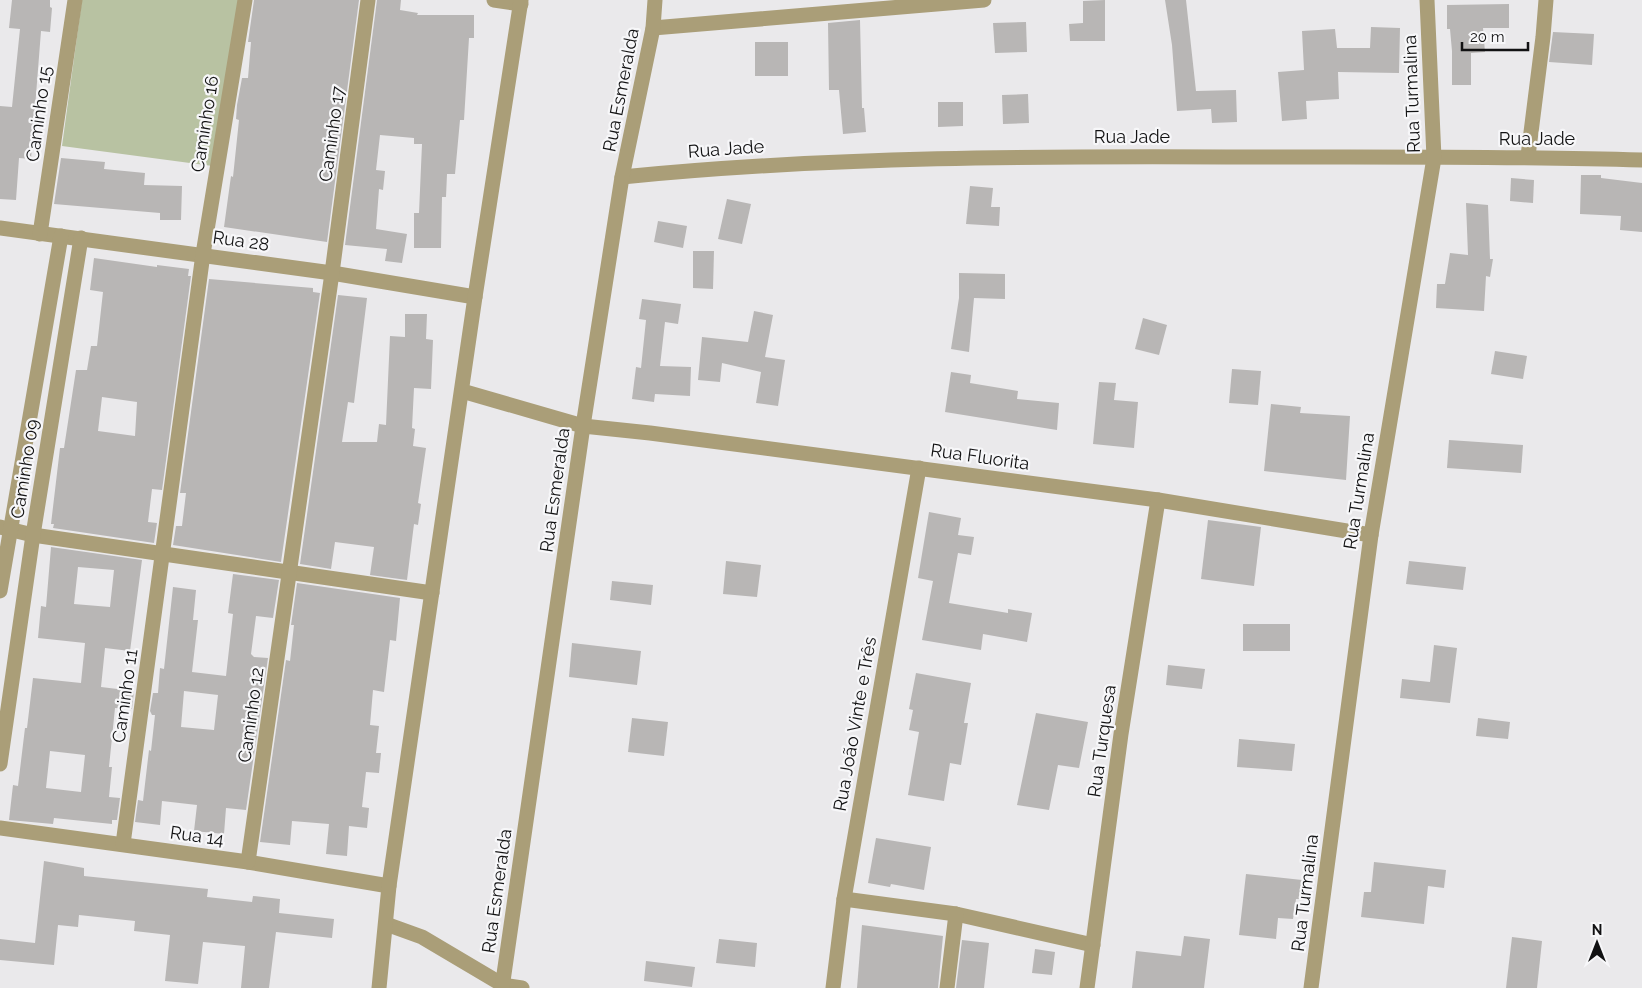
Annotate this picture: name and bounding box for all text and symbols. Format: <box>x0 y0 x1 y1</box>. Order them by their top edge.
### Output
scale bar <box>1462 20 1528 52</box>
street label: Rua Esmeralda <box>598 26 643 153</box>
text: 20 m <box>1470 28 1505 46</box>
street label: Rua Turmalina <box>1399 35 1424 153</box>
street label: Caminho 15 <box>21 65 56 163</box>
street label: Caminho 16 <box>187 74 223 174</box>
street label: Caminho 17 <box>314 84 349 183</box>
street label: Rua Jade <box>1094 126 1171 147</box>
street label: Rua Jade <box>1499 128 1576 149</box>
street label: Rua Jade <box>687 135 765 162</box>
street label: Rua 28 <box>212 226 271 255</box>
street label: Caminho 09 <box>6 418 43 520</box>
street label: Rua Esmeralda <box>535 426 574 554</box>
street label: Rua Turmalina <box>1339 431 1378 551</box>
street label: Rua Fluorita <box>929 439 1031 474</box>
street label: Rua João Vinte e Três <box>829 635 880 813</box>
street label: Caminho 11 <box>108 647 142 744</box>
street label: Caminho 12 <box>233 666 268 764</box>
street label: Rua Turquesa <box>1083 683 1120 798</box>
street label: Rua 14 <box>169 821 226 850</box>
street label: Rua Esmeralda <box>477 827 516 955</box>
street label: Rua Turmalina <box>1287 833 1322 953</box>
north arrow <box>1572 918 1622 968</box>
text: N <box>1592 922 1602 938</box>

